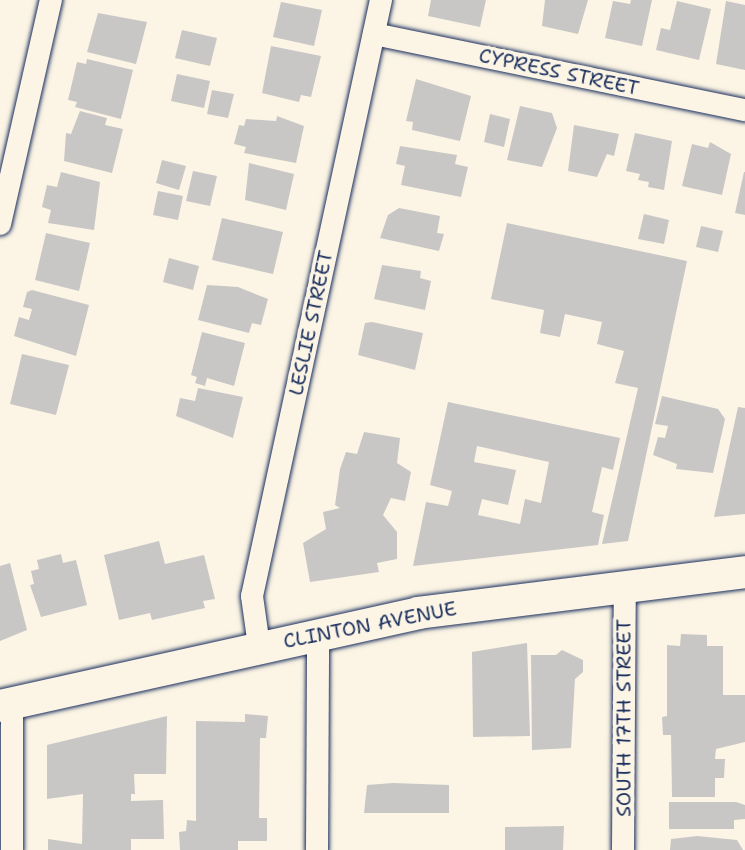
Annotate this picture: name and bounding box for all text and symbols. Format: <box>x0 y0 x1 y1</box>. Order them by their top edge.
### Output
street label: CYPRESS STREET <box>477 43 641 101</box>
street label: LESLIE STREET <box>284 248 338 398</box>
street label: CLINTON AVENUE <box>281 596 459 654</box>
street label: SOUTH 17TH STREET <box>612 619 636 817</box>

